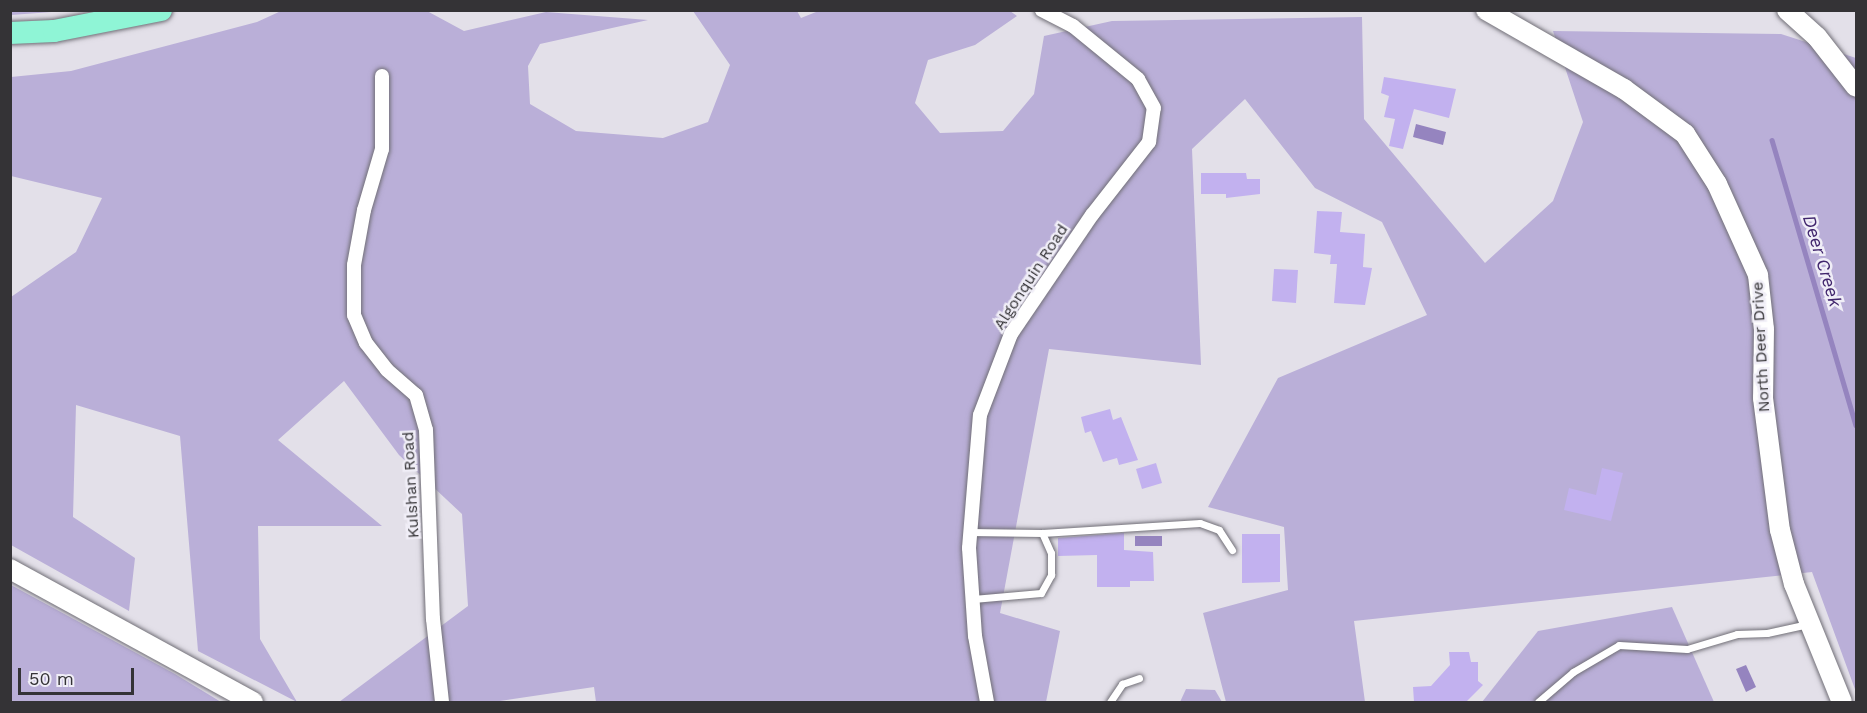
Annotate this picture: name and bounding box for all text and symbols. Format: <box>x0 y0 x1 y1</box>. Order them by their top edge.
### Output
water label: Deer Creek <box>1798 212 1846 310</box>
street label: Algonquin Road <box>990 221 1072 333</box>
street label: North Deer Drive <box>1748 281 1774 413</box>
street label: Kulshan Road <box>399 431 423 539</box>
scale bar <box>21 656 136 694</box>
text: 50 m <box>29 668 74 689</box>

